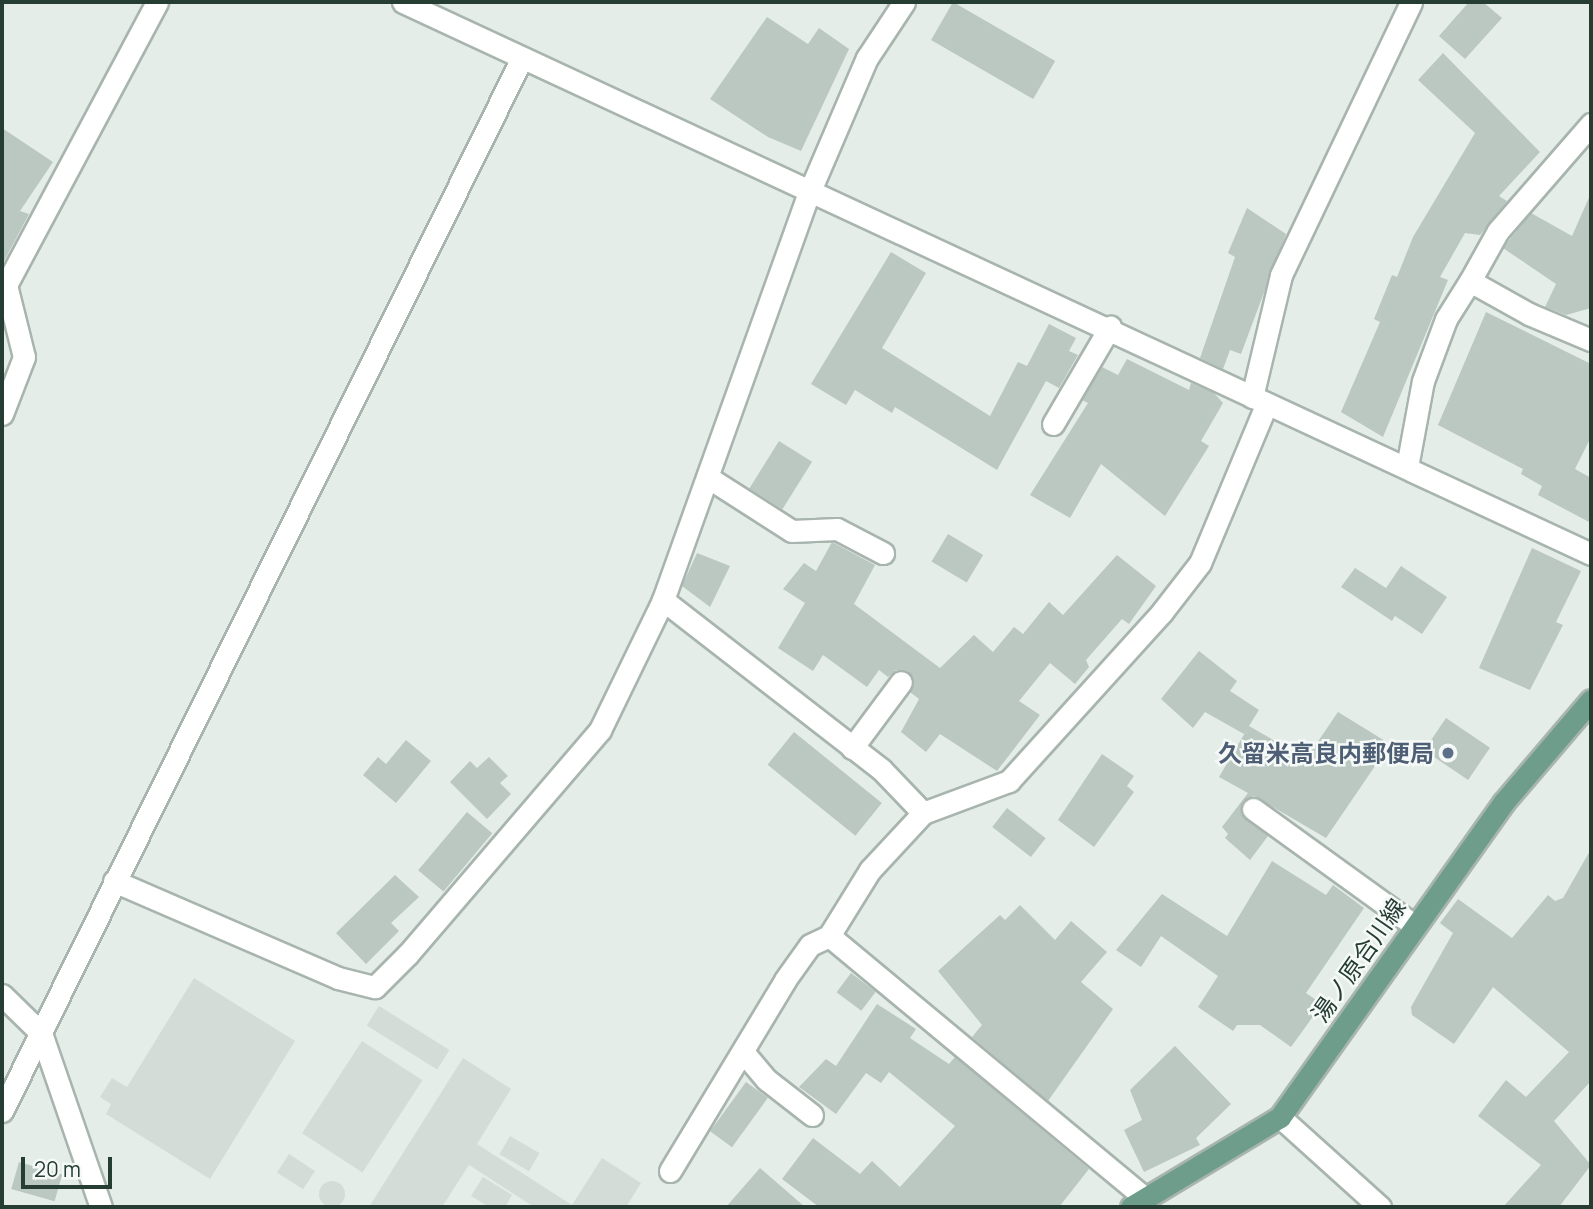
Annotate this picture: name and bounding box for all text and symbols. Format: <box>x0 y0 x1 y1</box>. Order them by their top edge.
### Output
place label: 久留米高良内郵便局 <box>1218 739 1434 767</box>
marker: 久留米高良内郵便局 <box>1440 745 1456 761</box>
street label: 湯ノ原合川線 <box>1305 893 1411 1027</box>
scale bar <box>24 1142 116 1186</box>
text: 20 m <box>34 1155 81 1183</box>

